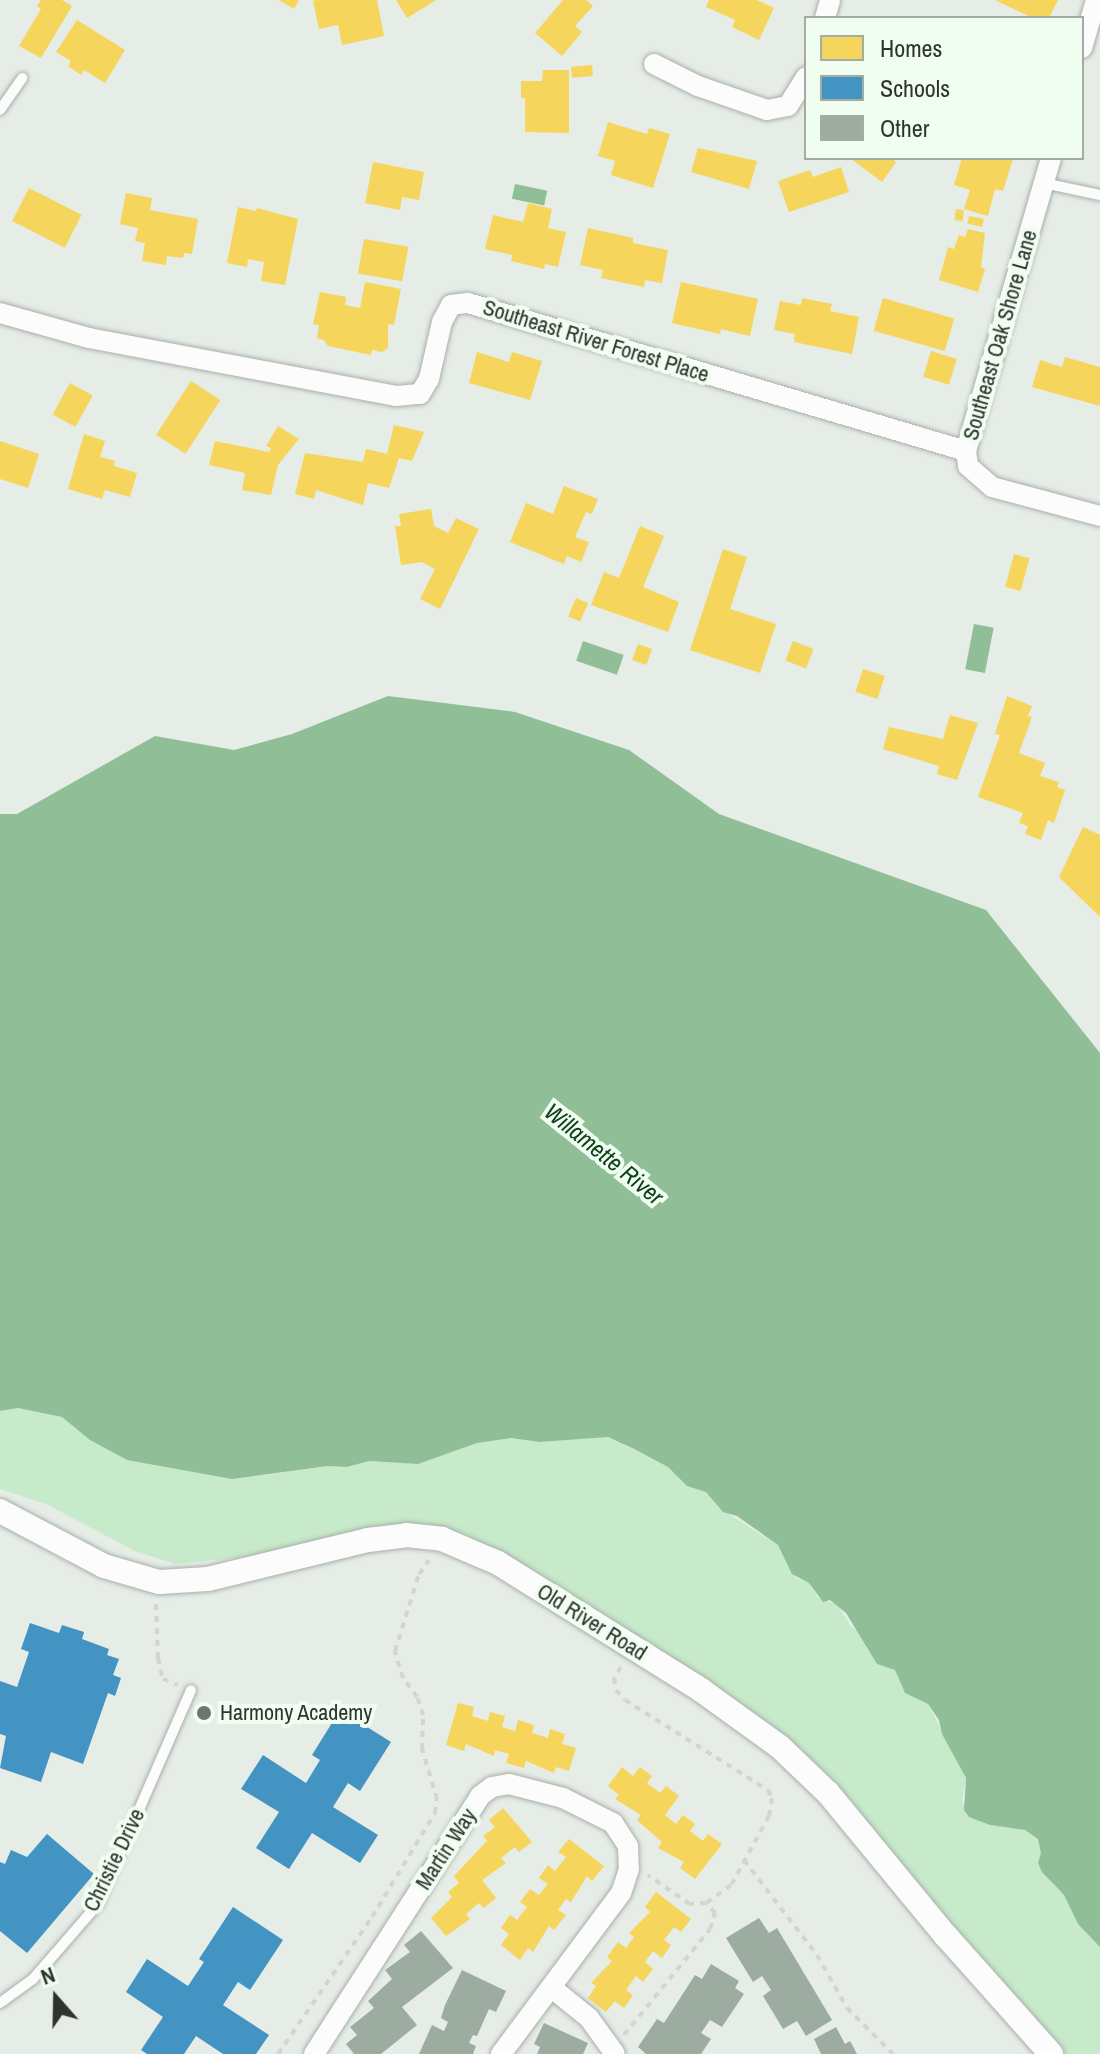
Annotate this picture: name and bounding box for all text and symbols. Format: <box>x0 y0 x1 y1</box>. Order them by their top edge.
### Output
legend <box>804 16 1084 160</box>
text: Homes <box>880 32 942 64</box>
text: Schools <box>880 72 950 104</box>
text: Other <box>880 112 929 144</box>
street label: Southeast Oak Shore Lane <box>957 227 1043 443</box>
street label: Southeast River Forest Place <box>480 294 712 388</box>
water label: Willamette River <box>539 1097 669 1211</box>
street label: Old River Road <box>532 1578 652 1666</box>
place label: Harmony Academy <box>220 1700 373 1726</box>
marker: Harmony Academy <box>195 1704 213 1722</box>
street label: Martin Way <box>410 1803 482 1895</box>
street label: Christie Drive <box>78 1804 150 1916</box>
north arrow <box>16 1958 96 2038</box>
text: N <box>37 1959 59 1992</box>

